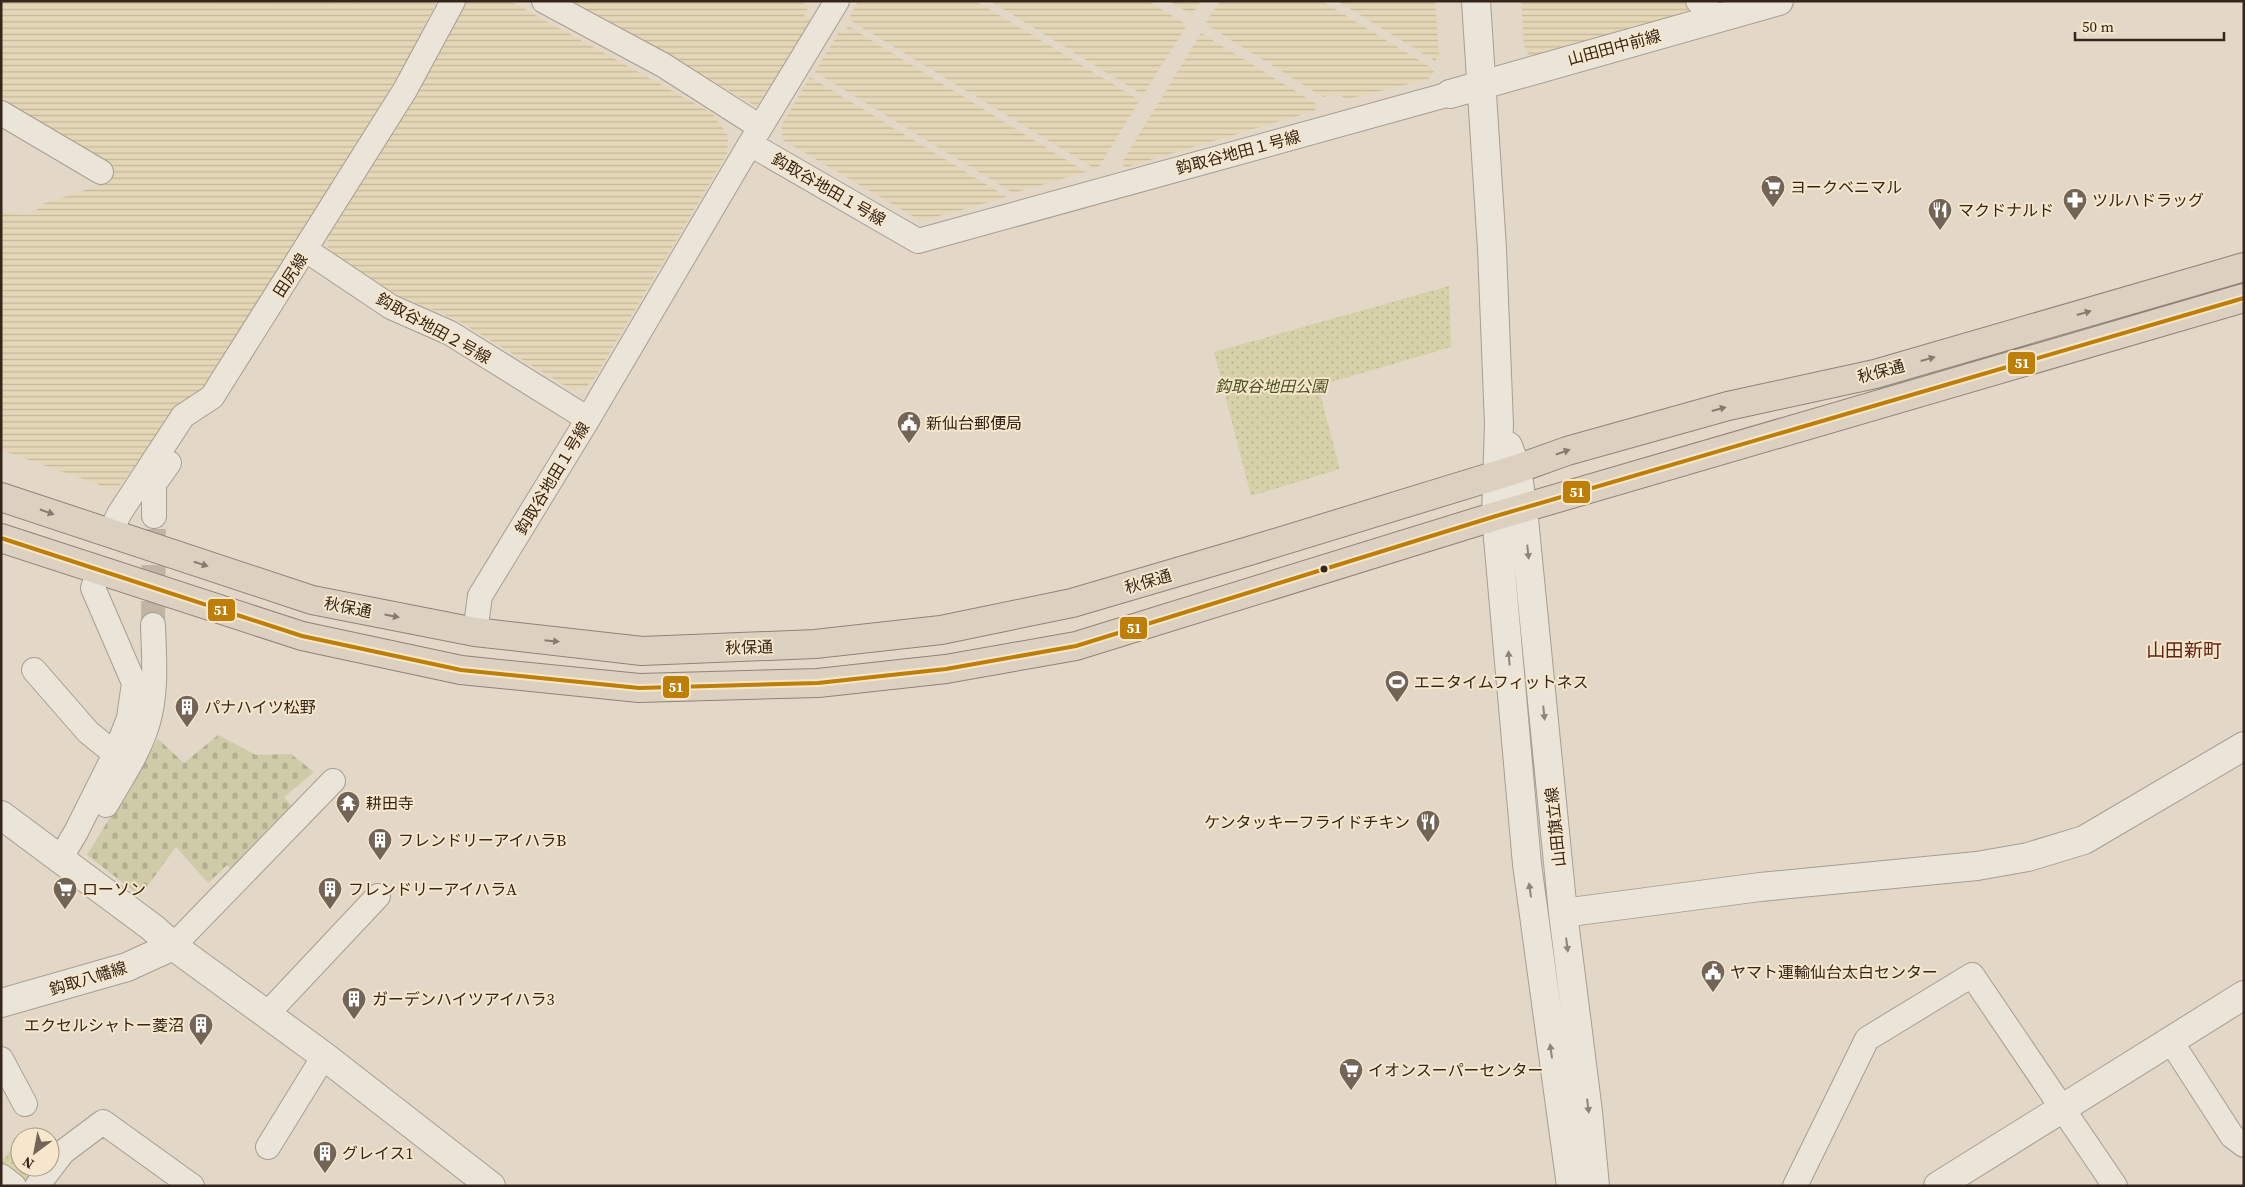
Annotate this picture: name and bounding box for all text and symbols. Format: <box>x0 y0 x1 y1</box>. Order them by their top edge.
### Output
scale bar <box>2075 10 2224 42</box>
text: 50 m <box>2082 16 2114 37</box>
street label: 山田田中前線 <box>1565 24 1663 70</box>
street label: 鈎取谷地田１号線 <box>1173 125 1303 179</box>
street label: 鈎取谷地田１号線 <box>768 147 890 231</box>
supermarket icon: ヨークベニマル <box>1760 174 1786 208</box>
place label: ヨークベニマル <box>1790 176 1902 198</box>
pharmacy icon: ツルハドラッグ <box>2062 187 2088 221</box>
place label: ツルハドラッグ <box>2092 189 2204 211</box>
restaurant icon: マクドナルド <box>1927 197 1953 231</box>
place label: マクドナルド <box>1958 199 2054 221</box>
street label: 田尻線 <box>268 249 312 301</box>
street label: 鈎取谷地田２号線 <box>373 287 495 369</box>
one-way arrow <box>2077 309 2092 317</box>
line badge: 51 <box>2007 351 2036 375</box>
text: 51 <box>2014 353 2030 373</box>
street label: 秋保通 <box>1855 354 1907 388</box>
one-way arrow <box>1921 354 1936 362</box>
park label: 鈎取谷地田公園 <box>1215 375 1329 397</box>
one-way arrow <box>1712 404 1727 412</box>
public building icon: 新仙台郵便局 <box>896 410 922 444</box>
place label: 新仙台郵便局 <box>926 412 1022 434</box>
street label: 鈎取谷地田１号線 <box>510 417 594 539</box>
one-way arrow <box>1556 448 1571 456</box>
line badge: 51 <box>1562 480 1591 504</box>
text: 51 <box>1569 482 1585 502</box>
one-way arrow <box>40 509 55 517</box>
one-way arrow <box>1524 544 1532 560</box>
one-way arrow <box>194 561 209 568</box>
street label: 秋保通 <box>1122 564 1174 598</box>
unlabelled marker <box>1319 564 1329 574</box>
street label: 秋保通 <box>322 592 374 622</box>
line badge: 51 <box>207 598 236 622</box>
text: 51 <box>213 600 229 620</box>
one-way arrow <box>384 612 400 620</box>
line badge: 51 <box>1119 616 1148 640</box>
text: 51 <box>1126 618 1142 638</box>
street label: 秋保通 <box>725 635 773 659</box>
one-way arrow <box>544 637 560 645</box>
district label: 山田新町 <box>2146 637 2222 663</box>
one-way arrow <box>1505 650 1513 666</box>
sports icon: エニタイムフィットネス <box>1384 669 1410 703</box>
place label: エニタイムフィットネス <box>1414 671 1588 693</box>
line badge: 51 <box>662 675 690 699</box>
text: 51 <box>668 677 684 697</box>
building icon: パナハイツ松野 <box>174 694 200 728</box>
place label: パナハイツ松野 <box>204 696 316 718</box>
one-way arrow <box>1540 706 1548 722</box>
street label: 山田旗立線 <box>1540 786 1570 868</box>
temple icon: 耕田寺 <box>335 790 361 824</box>
place label: 耕田寺 <box>366 792 414 814</box>
restaurant icon: ケンタッキーフライドチキン <box>1415 809 1441 843</box>
place label: ケンタッキーフライドチキン <box>1204 811 1410 833</box>
building icon: フレンドリーアイハラB <box>367 827 393 861</box>
place label: フレンドリーアイハラB <box>398 829 566 851</box>
supermarket icon: ローソン <box>52 876 78 910</box>
building icon: フレンドリーアイハラA <box>317 876 343 910</box>
place label: ローソン <box>82 878 146 900</box>
place label: フレンドリーアイハラA <box>348 878 517 900</box>
one-way arrow <box>1526 881 1534 897</box>
one-way arrow <box>1563 937 1571 953</box>
street label: 鈎取八幡線 <box>47 956 129 1000</box>
public building icon: ヤマト運輸仙台太白センター <box>1700 959 1726 993</box>
place label: ヤマト運輸仙台太白センター <box>1730 961 1938 983</box>
building icon: ガーデンハイツアイハラ3 <box>341 986 367 1020</box>
place label: ガーデンハイツアイハラ3 <box>372 988 555 1010</box>
building icon: エクセルシャトー菱沼 <box>188 1012 214 1046</box>
place label: エクセルシャトー菱沼 <box>24 1014 184 1036</box>
one-way arrow <box>1547 1043 1555 1059</box>
supermarket icon: イオンスーパーセンター <box>1338 1057 1364 1091</box>
place label: イオンスーパーセンター <box>1368 1059 1544 1081</box>
one-way arrow <box>1584 1098 1592 1114</box>
north arrow <box>10 1127 60 1177</box>
building icon: グレイス1 <box>312 1140 338 1174</box>
place label: グレイス1 <box>342 1142 414 1164</box>
text: N <box>18 1152 38 1174</box>

